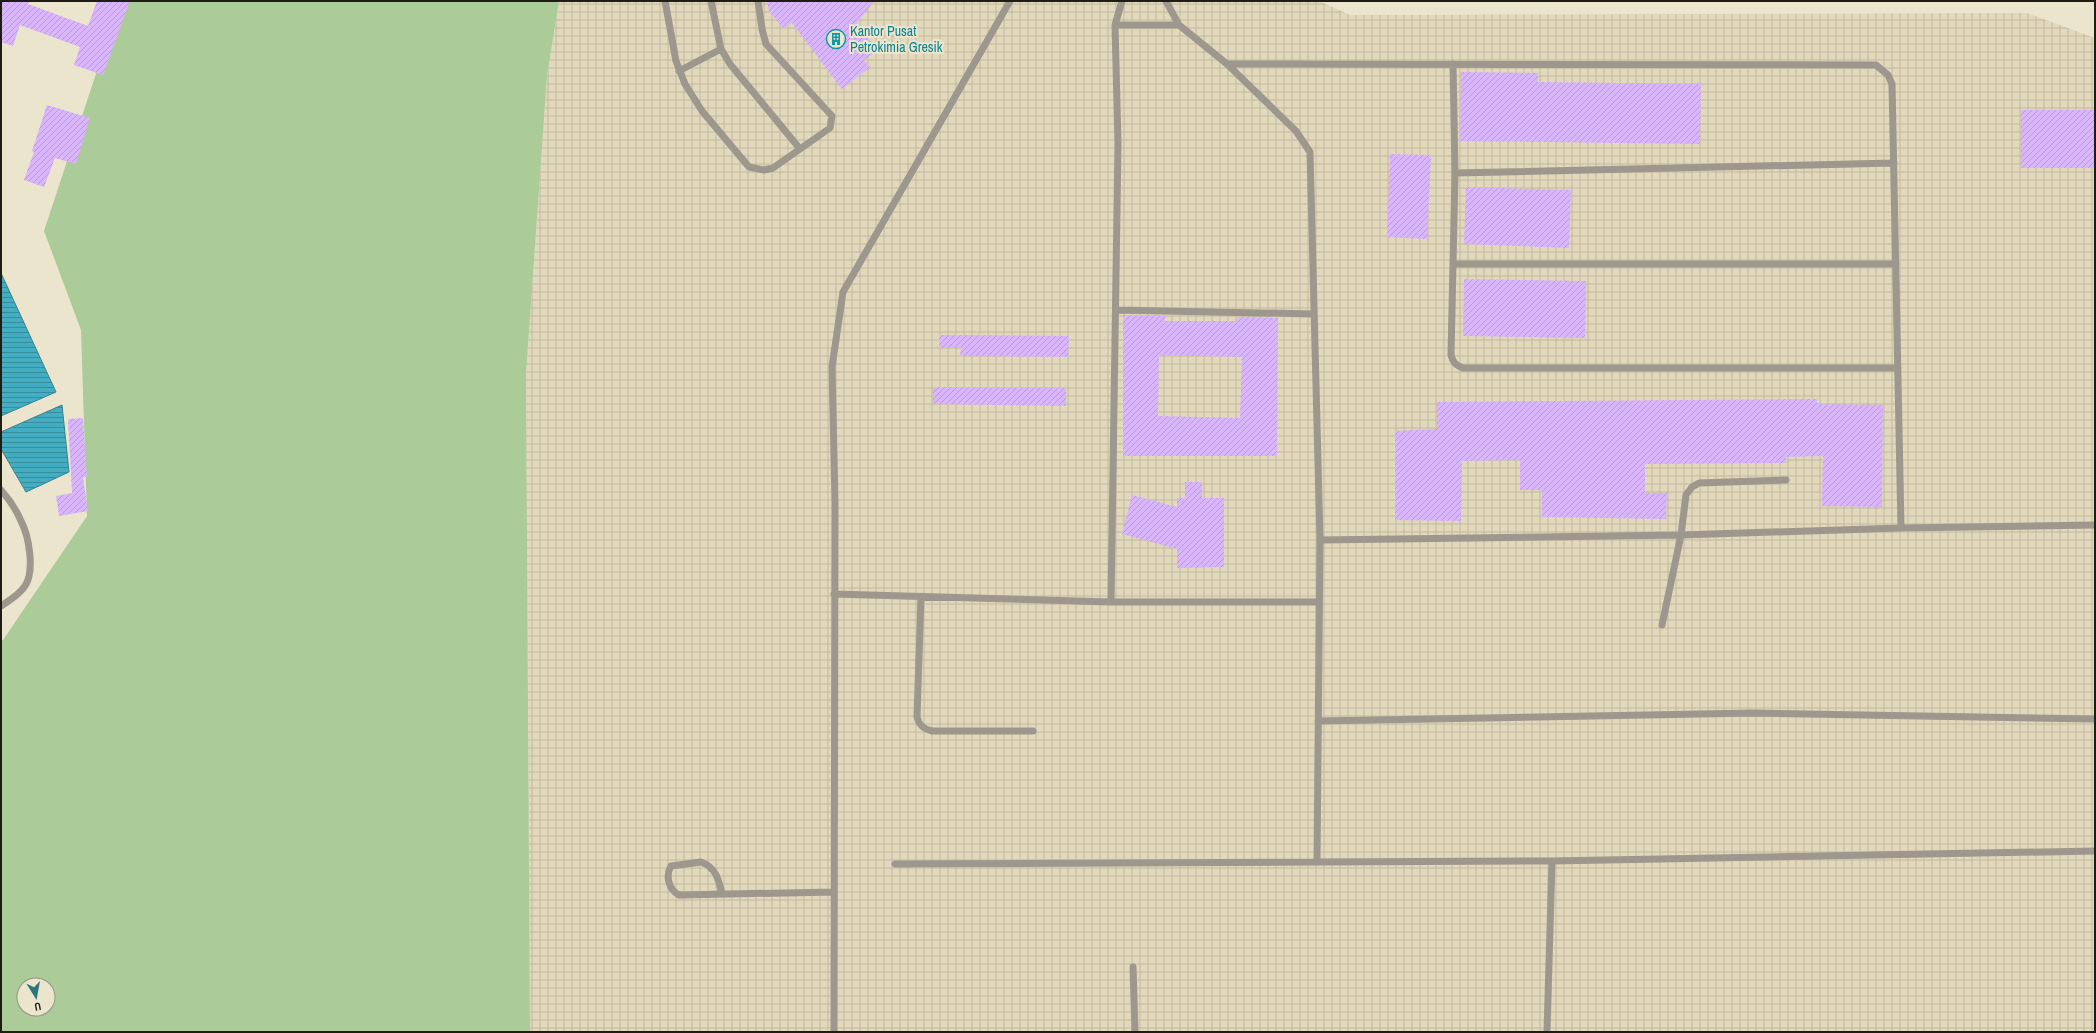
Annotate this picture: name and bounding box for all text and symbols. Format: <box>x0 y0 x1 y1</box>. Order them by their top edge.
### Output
place label: Kantor Pusat Petrokimia Gresik <box>850 22 943 56</box>
building icon: Kantor Pusat Petrokimia Gresik <box>825 28 847 50</box>
north arrow <box>16 977 56 1017</box>
text: U <box>33 999 42 1014</box>

